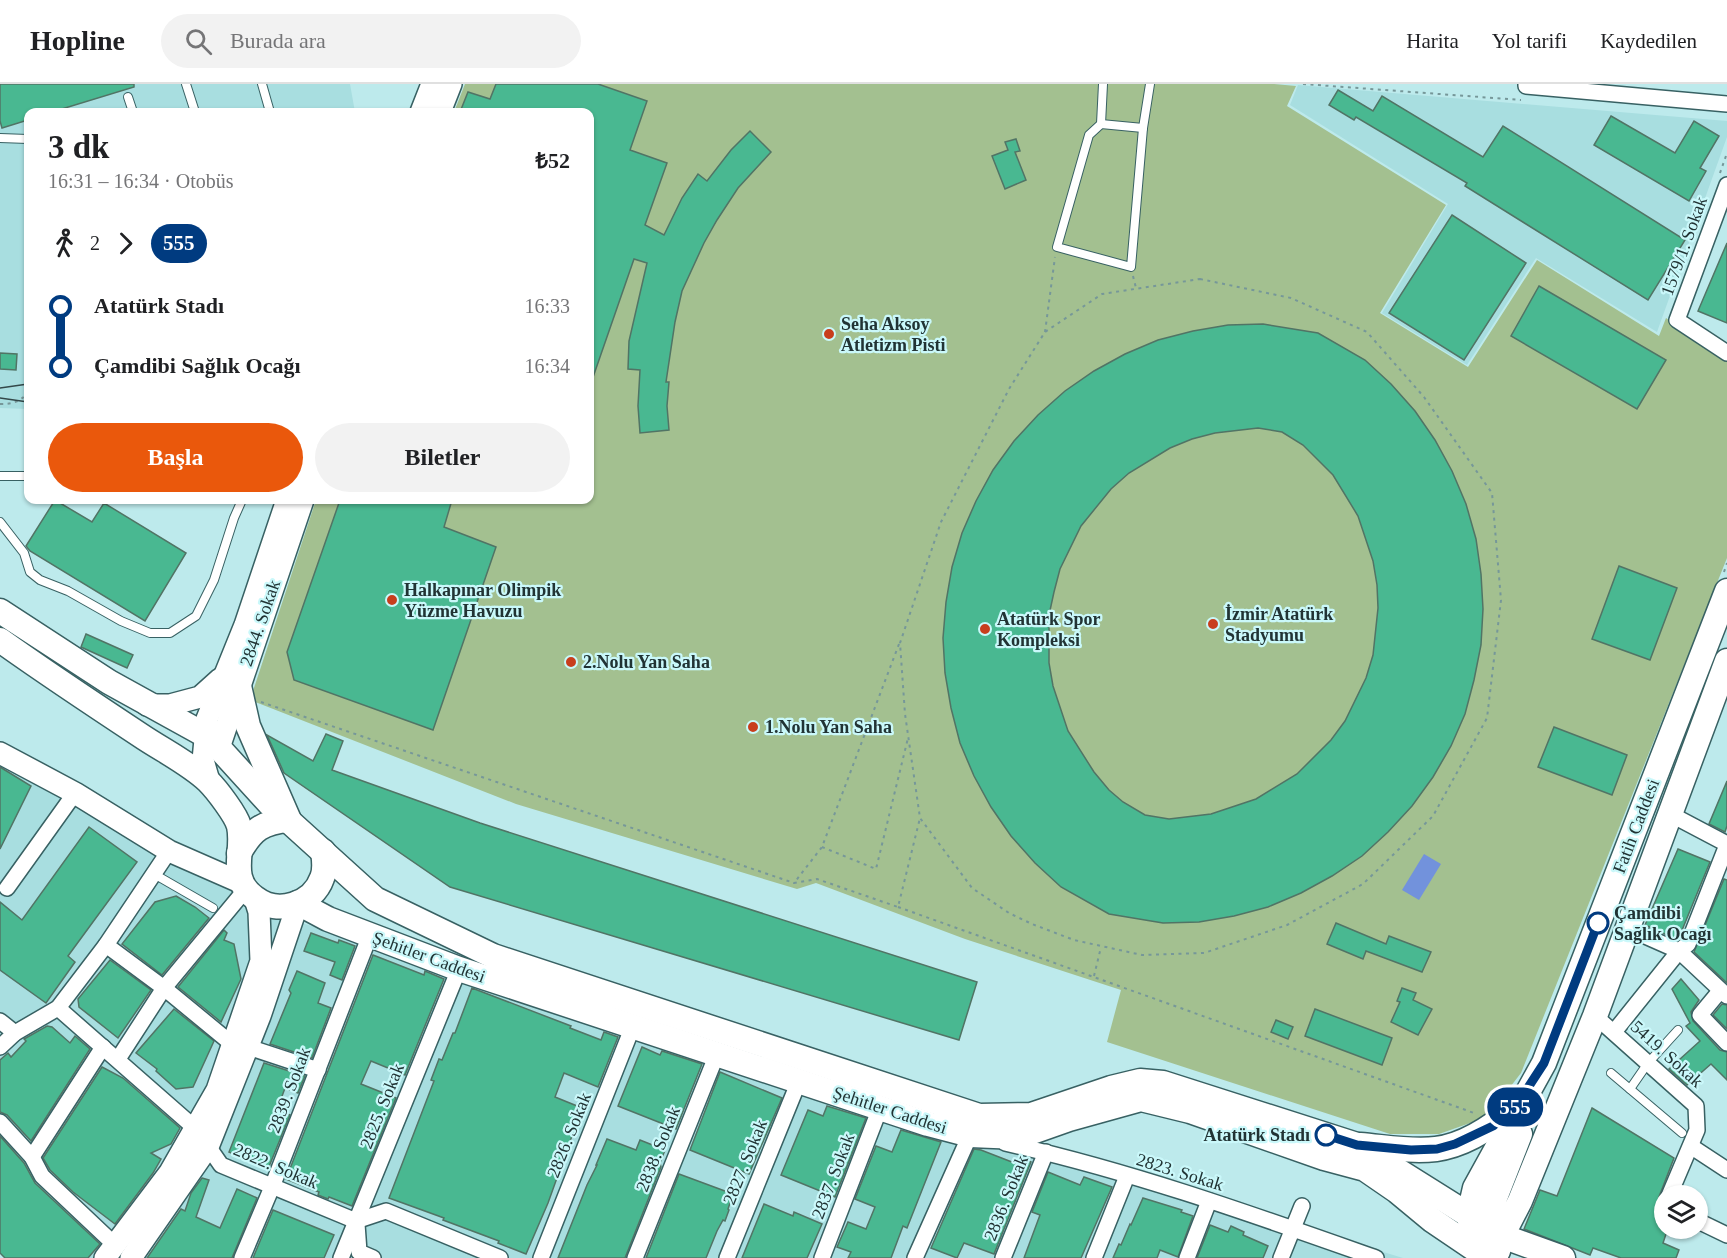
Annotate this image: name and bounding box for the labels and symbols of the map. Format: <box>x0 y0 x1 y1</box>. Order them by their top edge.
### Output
street label: 1579/1. Sokak <box>1657 194 1711 298</box>
place label: Seha Aksoy Atletizm Pisti <box>841 314 945 355</box>
marker: Seha Aksoy Atletizm Pisti <box>822 327 836 341</box>
street label: 2844. Sokak <box>236 577 284 669</box>
place label: Halkapınar Olimpik Yüzme Havuzu <box>404 580 561 621</box>
marker: Halkapınar Olimpik Yüzme Havuzu <box>385 593 399 607</box>
place label: İzmir Atatürk Stadyumu <box>1225 604 1333 645</box>
place label: Atatürk Spor Kompleksi <box>997 609 1101 650</box>
marker: İzmir Atatürk Stadyumu <box>1206 617 1220 631</box>
marker: Atatürk Spor Kompleksi <box>978 622 992 636</box>
place label: 2.Nolu Yan Saha <box>583 652 710 672</box>
marker: 2.Nolu Yan Saha <box>564 655 578 669</box>
place label: 1.Nolu Yan Saha <box>765 717 892 737</box>
marker: 1.Nolu Yan Saha <box>746 720 760 734</box>
street label: Fatih Caddesi <box>1609 776 1663 876</box>
place label: Çamdibi Sağlık Ocağı <box>1614 903 1712 944</box>
marker: Çamdibi Sağlık Ocağı <box>1587 912 1609 934</box>
street label: Şehitler Caddesi <box>370 927 488 987</box>
street label: 5419. Sokak <box>1627 1016 1707 1092</box>
street label: 2839. Sokak <box>264 1044 314 1136</box>
street label: 2825. Sokak <box>356 1061 408 1151</box>
street label: Şehitler Caddesi <box>831 1082 949 1138</box>
line badge: 555 <box>1480 1088 1550 1126</box>
street label: 2826. Sokak <box>543 1090 595 1180</box>
street label: 2838. Sokak <box>632 1104 684 1194</box>
street label: 2827. Sokak <box>719 1117 771 1207</box>
marker: Atatürk Stadı <box>1315 1124 1337 1146</box>
place label: Atatürk Stadı <box>1203 1125 1310 1145</box>
street label: 2837. Sokak <box>808 1130 858 1222</box>
street label: 2822. Sokak <box>231 1139 321 1193</box>
street label: 2823. Sokak <box>1134 1149 1226 1195</box>
street label: 2836. Sokak <box>980 1153 1032 1243</box>

